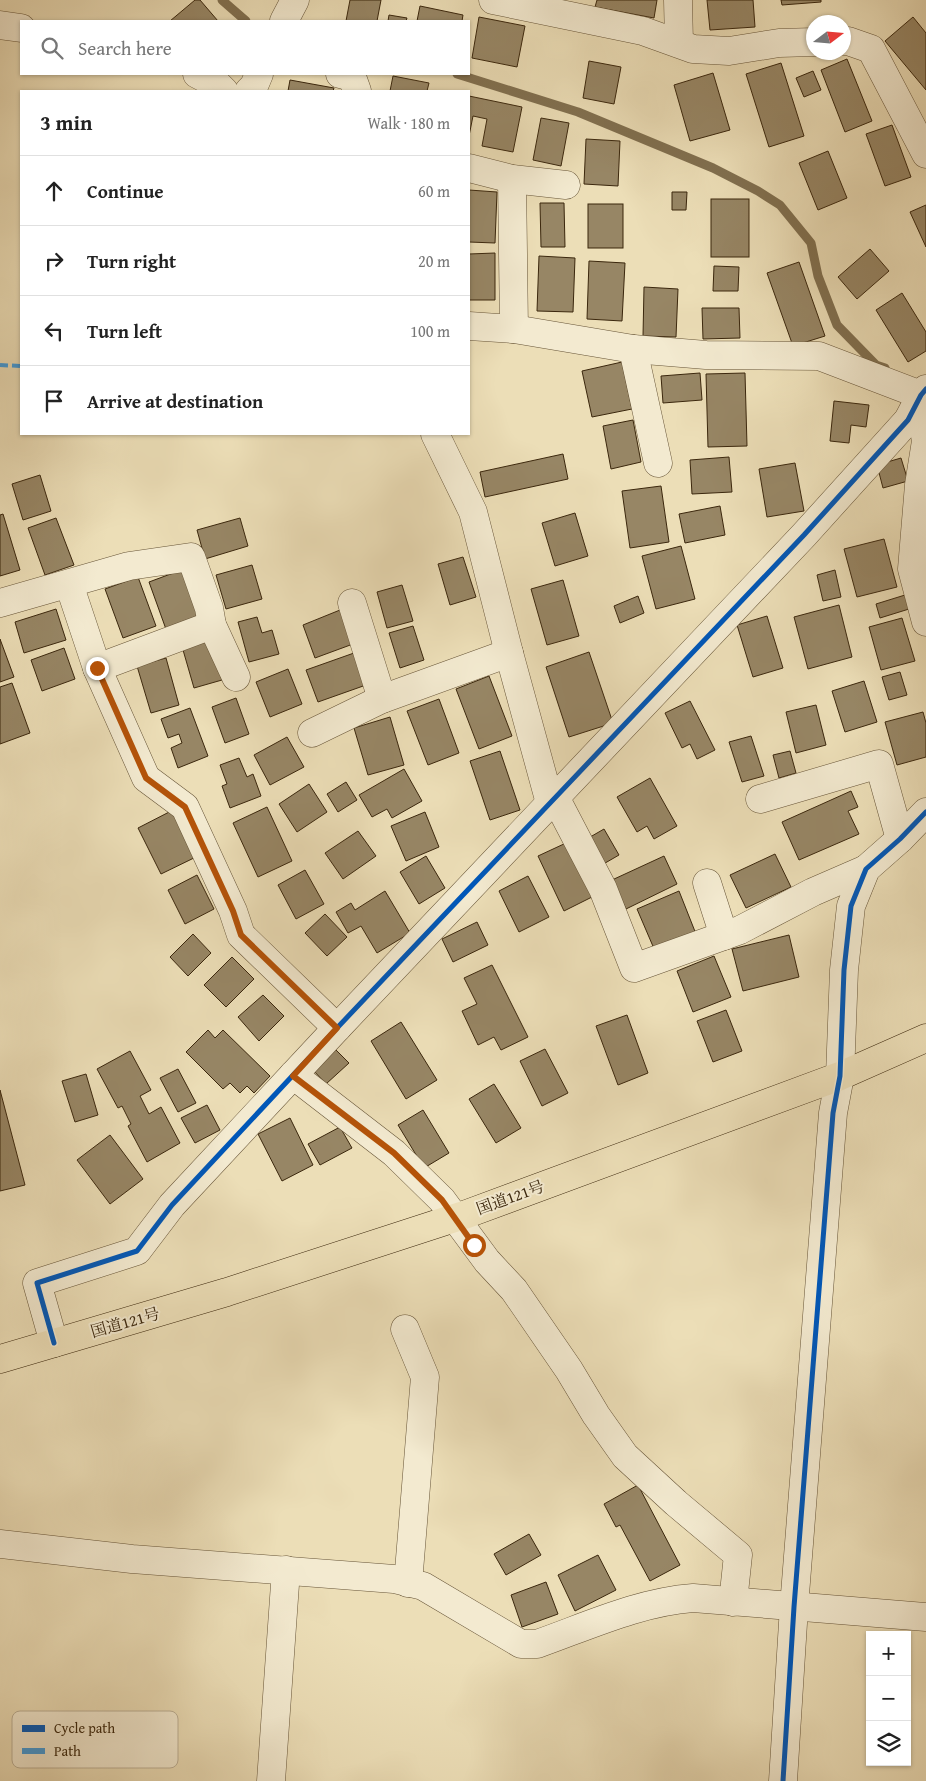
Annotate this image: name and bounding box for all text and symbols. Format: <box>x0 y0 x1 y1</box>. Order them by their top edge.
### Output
north arrow <box>806 15 851 60</box>
search box <box>20 20 470 75</box>
icon: search <box>38 34 66 62</box>
text: Search here <box>78 34 172 62</box>
text: 3 min <box>40 107 92 138</box>
text: Walk · 180 m <box>367 111 450 135</box>
icon: ahead <box>40 177 68 205</box>
text: Continue <box>87 177 164 205</box>
text: 60 m <box>418 179 450 203</box>
icon: right <box>40 247 68 275</box>
text: Turn right <box>87 247 176 275</box>
text: 20 m <box>418 249 450 273</box>
icon: left <box>40 317 68 345</box>
text: Turn left <box>87 317 162 345</box>
text: 100 m <box>410 319 450 343</box>
icon: arrive <box>40 387 68 415</box>
text: Arrive at destination <box>87 387 263 415</box>
route end <box>86 657 109 680</box>
street label: 国道121号 <box>472 1174 548 1220</box>
route start <box>463 1234 486 1257</box>
street label: 国道121号 <box>88 1301 162 1343</box>
map controls <box>866 1631 911 1766</box>
button: + <box>866 1631 911 1676</box>
button: − <box>866 1676 911 1721</box>
legend <box>12 1711 178 1768</box>
text: Cycle path <box>54 1718 115 1738</box>
button: layers <box>866 1721 911 1766</box>
text: Path <box>54 1741 81 1761</box>

